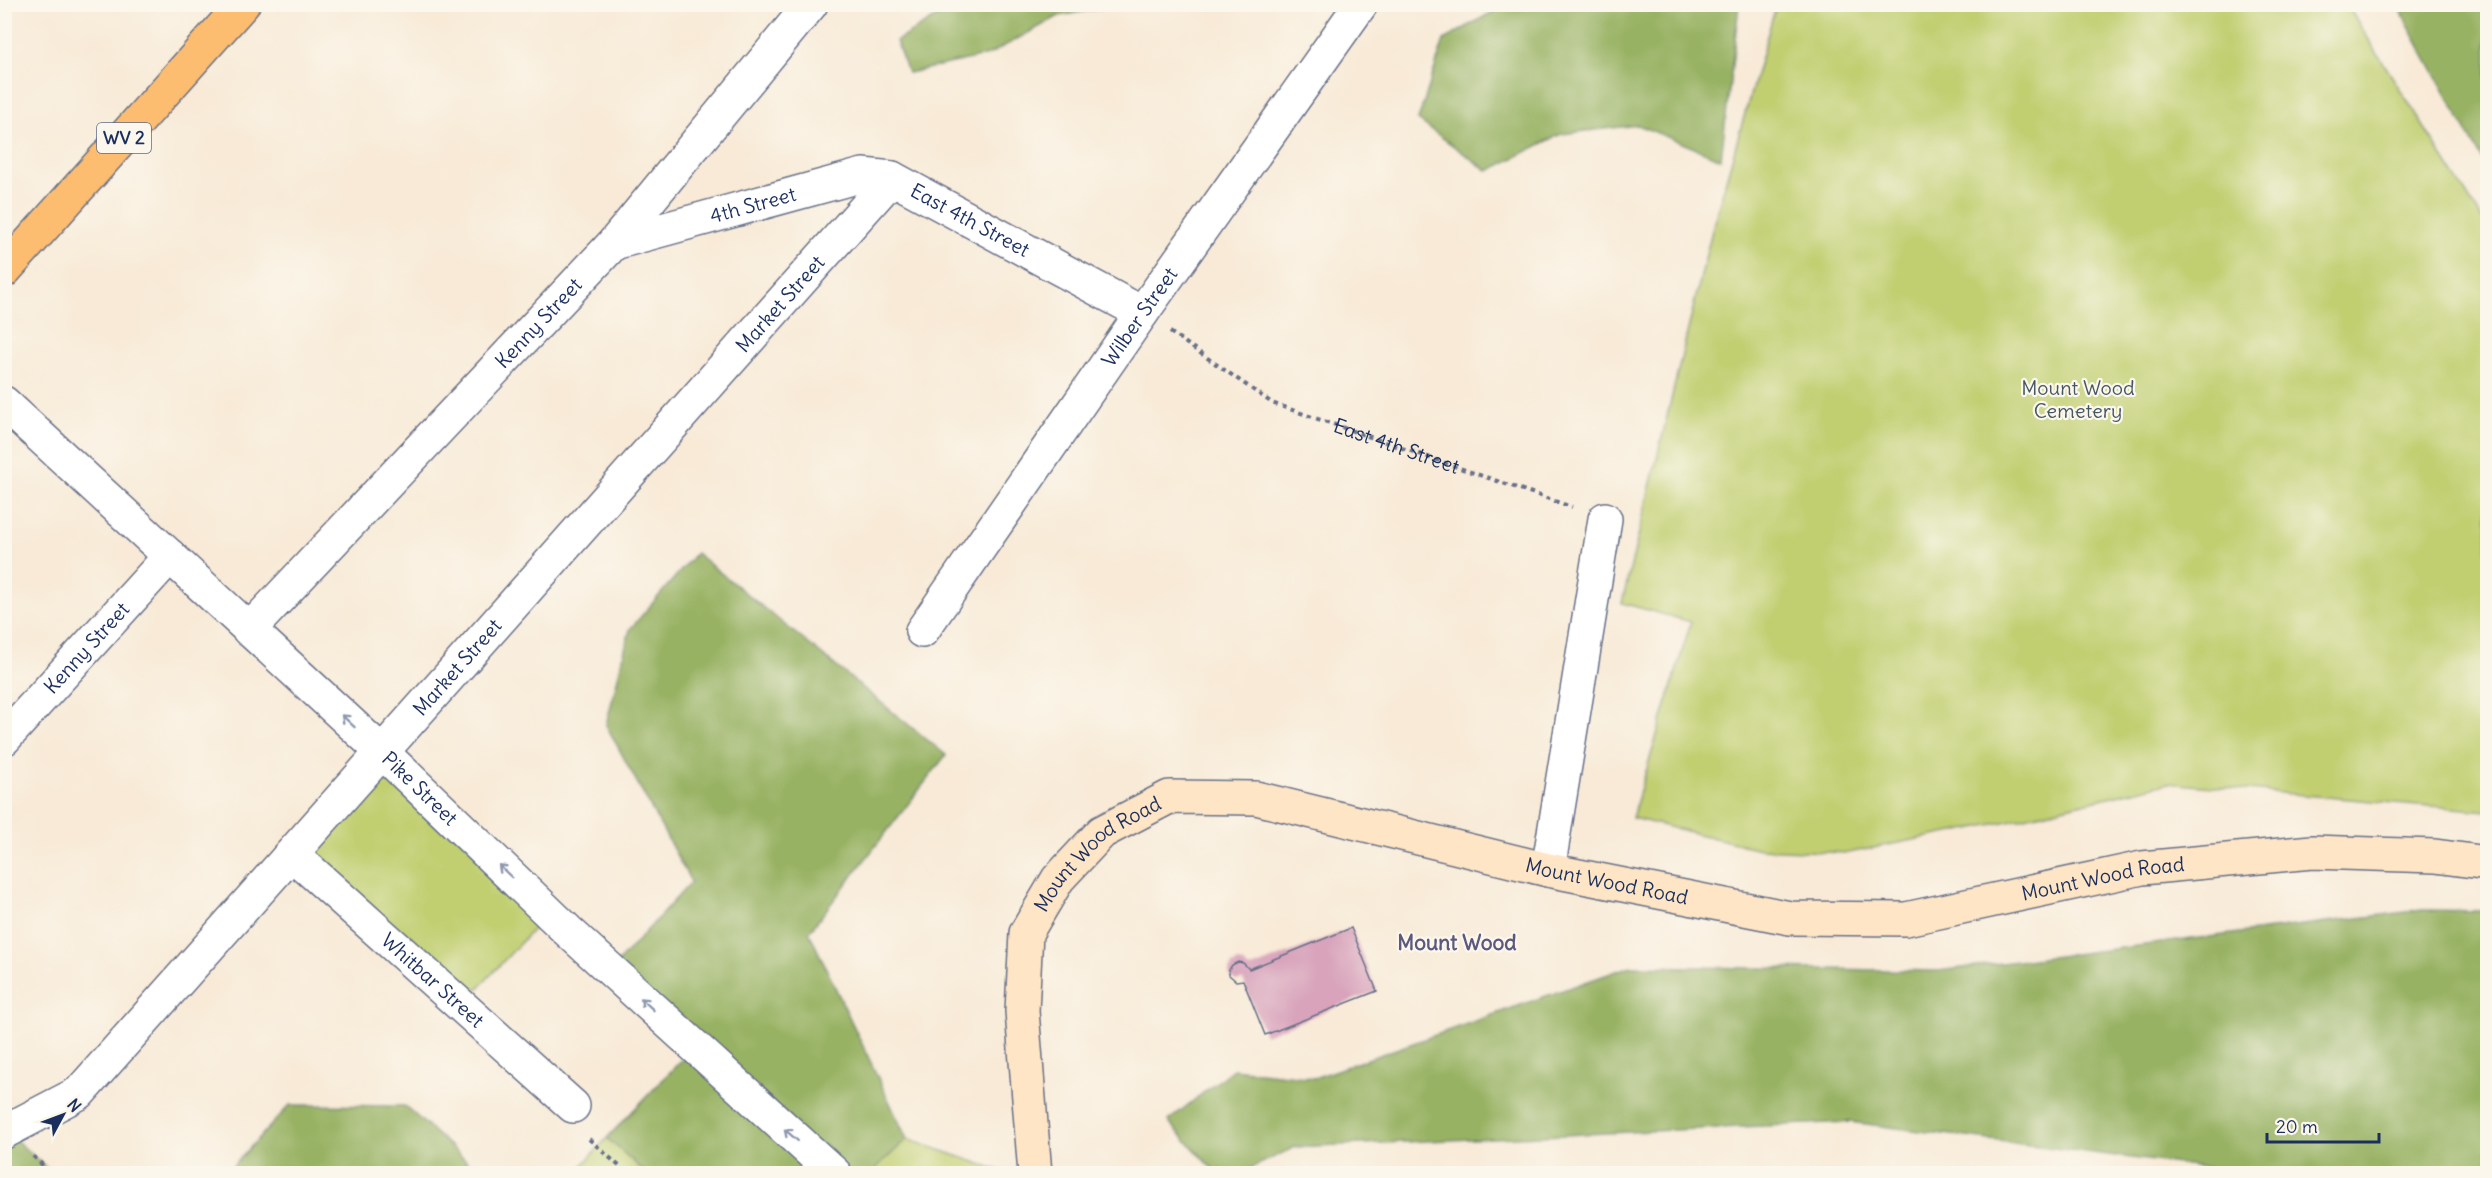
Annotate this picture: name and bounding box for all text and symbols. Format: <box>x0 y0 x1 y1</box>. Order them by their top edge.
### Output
road number: WV 2 <box>97 123 151 153</box>
street label: East 4th Street <box>906 177 1034 262</box>
street label: 4th Street <box>707 181 799 228</box>
street label: Market Street <box>730 250 830 357</box>
street label: Wilber Street <box>1096 262 1183 371</box>
street label: Kenny Street <box>490 272 587 373</box>
park label: Mount Wood Cemetery <box>2021 375 2135 423</box>
street label: East 4th Street <box>1330 412 1463 479</box>
street label: Kenny Street <box>38 596 134 699</box>
street label: Market Street <box>407 613 507 721</box>
one-way arrow <box>341 714 356 729</box>
street label: Pike Street <box>377 746 463 830</box>
street label: Mount Wood Road <box>1028 790 1165 916</box>
street label: Mount Wood Road <box>2019 851 2186 906</box>
street label: Mount Wood Road <box>1523 852 1691 910</box>
one-way arrow <box>497 863 512 878</box>
street label: Whitbar Street <box>376 927 490 1033</box>
district label: Mount Wood <box>1397 929 1517 956</box>
one-way arrow <box>640 997 655 1011</box>
north arrow <box>33 1085 93 1145</box>
text: N <box>63 1094 85 1116</box>
scale bar <box>2267 1106 2380 1144</box>
text: 20 m <box>2276 1115 2318 1138</box>
one-way arrow <box>784 1128 799 1142</box>

